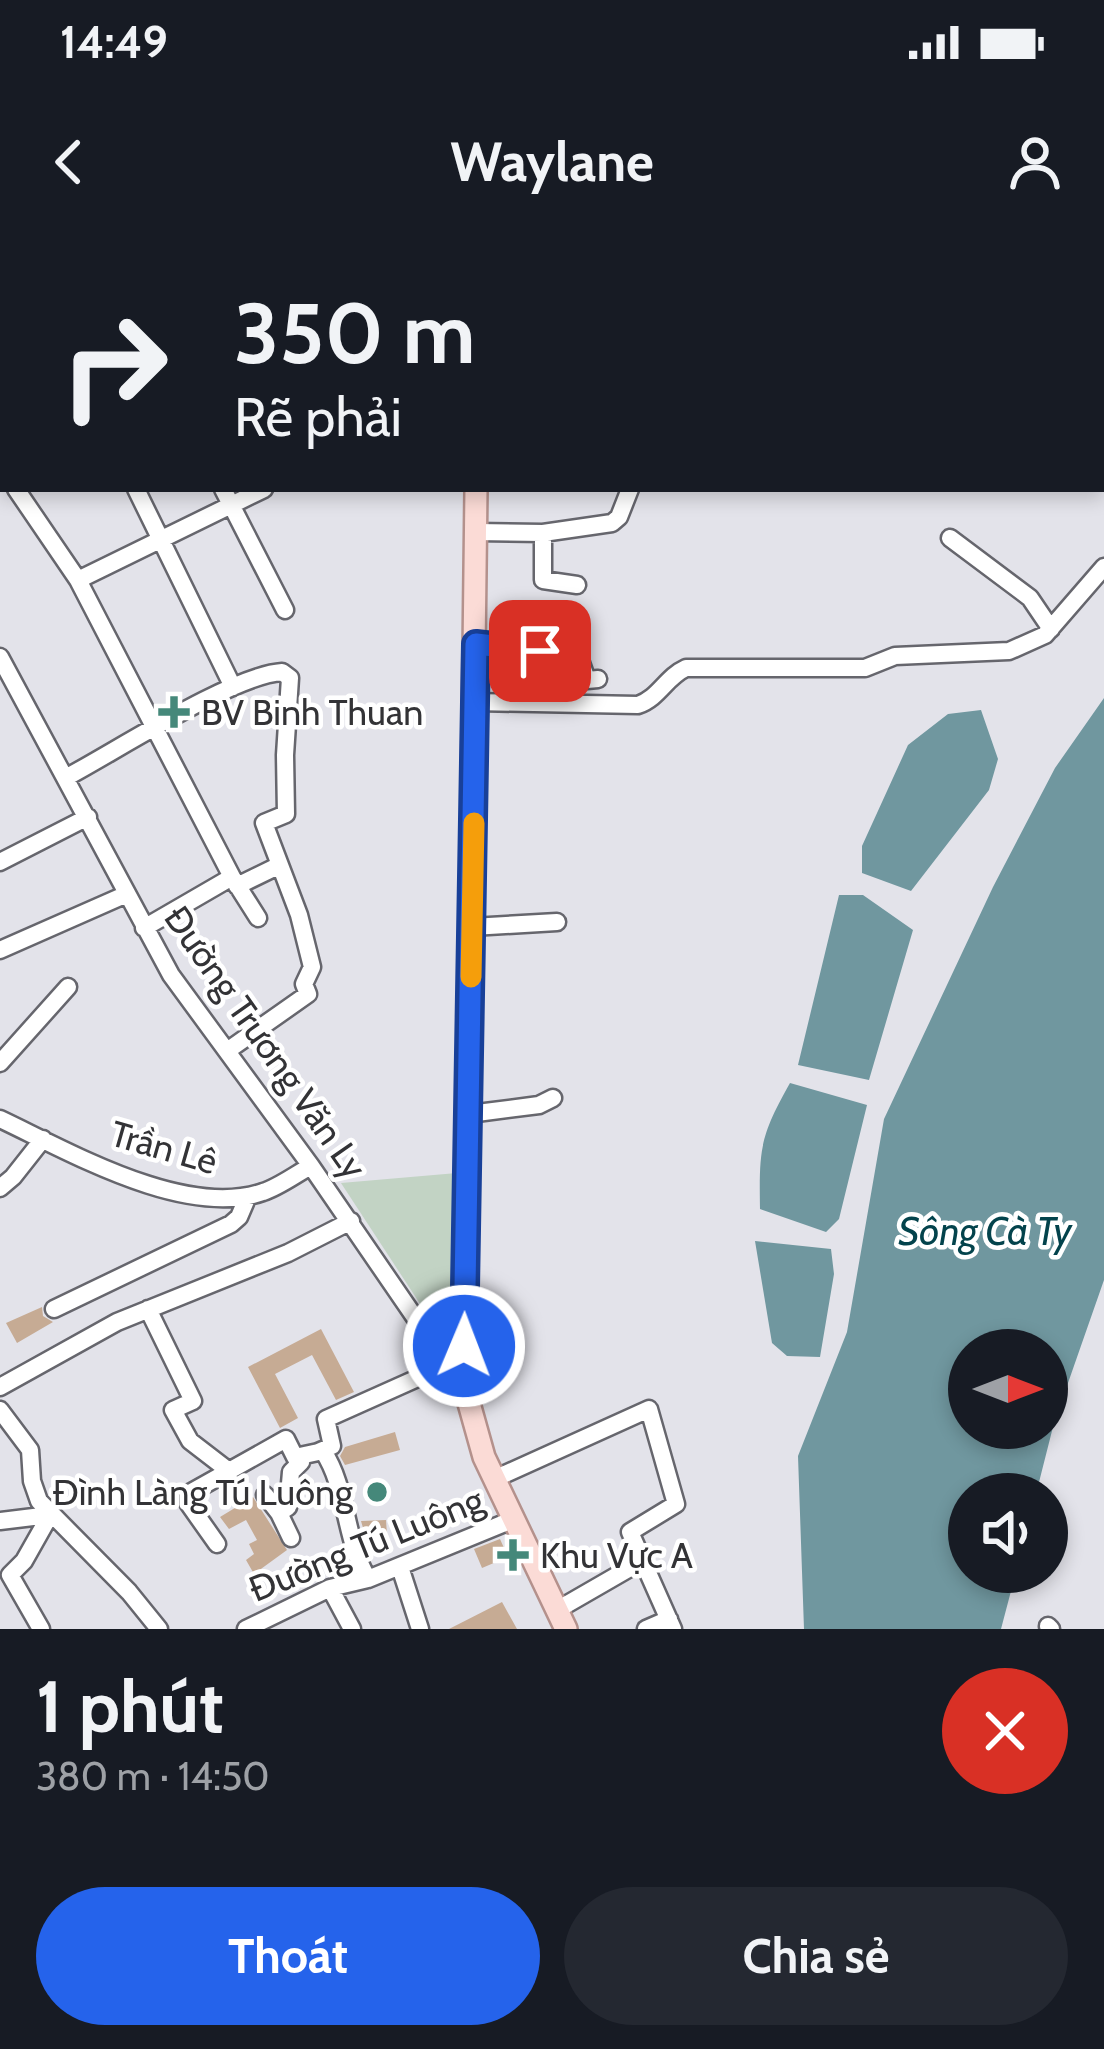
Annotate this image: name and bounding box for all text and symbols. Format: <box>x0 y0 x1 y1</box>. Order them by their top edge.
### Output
text: 14:49 <box>60 15 168 69</box>
icon: back <box>36 129 102 195</box>
text: Waylane <box>450 129 654 195</box>
icon: person <box>1002 129 1068 195</box>
text: 350 m <box>234 282 476 384</box>
icon: right <box>36 288 192 444</box>
text: Rẽ phải <box>234 384 402 450</box>
pin <box>489 600 591 702</box>
icon: arrive <box>507 618 573 684</box>
place label: BV Binh Thuan <box>201 690 423 734</box>
marker: BV Binh Thuan <box>158 696 190 728</box>
street label: Đường Trương Văn Ly <box>155 897 377 1187</box>
street label: Trần Lê <box>106 1111 222 1183</box>
water label: Sông Cà Ty <box>898 1207 1073 1255</box>
position arrow <box>401 1283 527 1409</box>
north arrow <box>948 1329 1068 1449</box>
map controls <box>948 1329 1068 1593</box>
place label: Đình Làng Tú Luông <box>52 1470 354 1514</box>
button: sound <box>948 1473 1068 1593</box>
street label: Đường Tú Luông <box>243 1477 490 1611</box>
marker: Đình Làng Tú Luông <box>364 1479 390 1505</box>
place label: Khu Vực A <box>540 1533 693 1577</box>
marker: Khu Vực A <box>497 1539 529 1571</box>
text: 1 phút <box>36 1663 224 1750</box>
button: close <box>942 1668 1068 1794</box>
text: 380 m · 14:50 <box>36 1752 269 1800</box>
button: Thoát <box>36 1887 540 2025</box>
button: Chia sẻ <box>564 1887 1068 2025</box>

